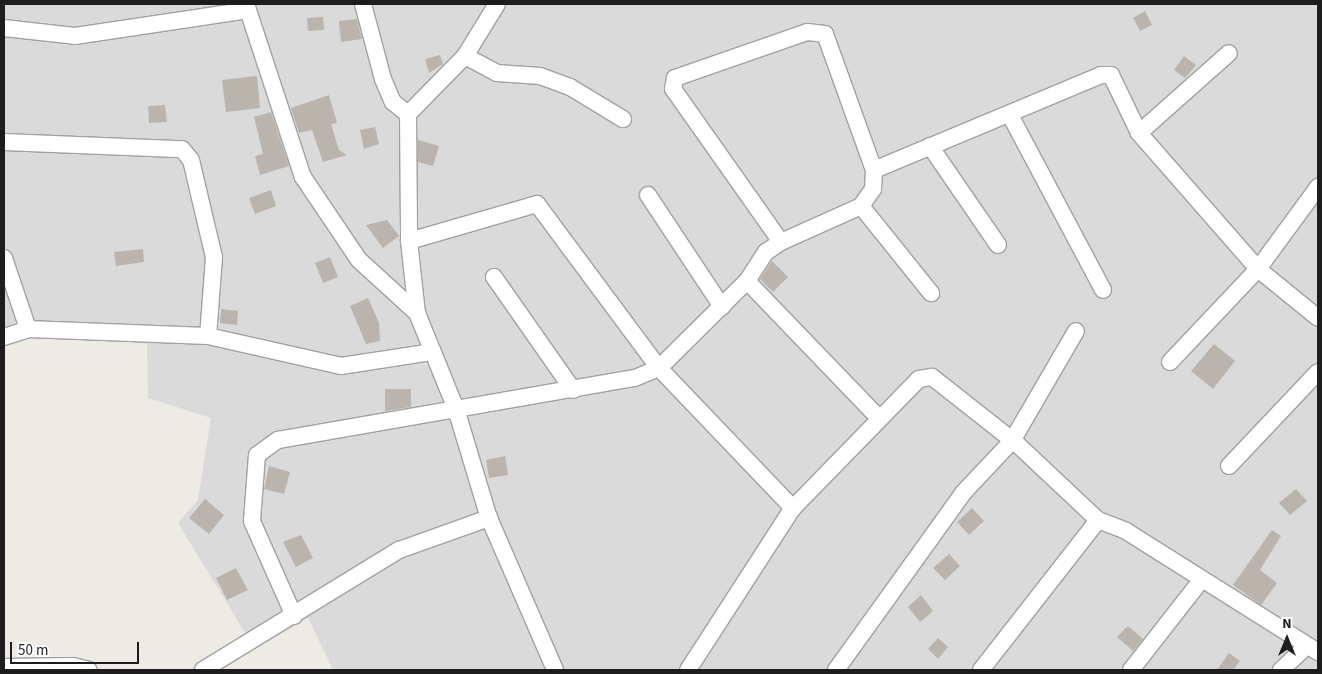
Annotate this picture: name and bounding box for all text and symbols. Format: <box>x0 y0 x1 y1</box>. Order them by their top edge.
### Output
north arrow <box>1262 614 1312 664</box>
text: N <box>1282 614 1292 634</box>
scale bar <box>12 632 141 664</box>
text: 50 m <box>18 640 48 661</box>

